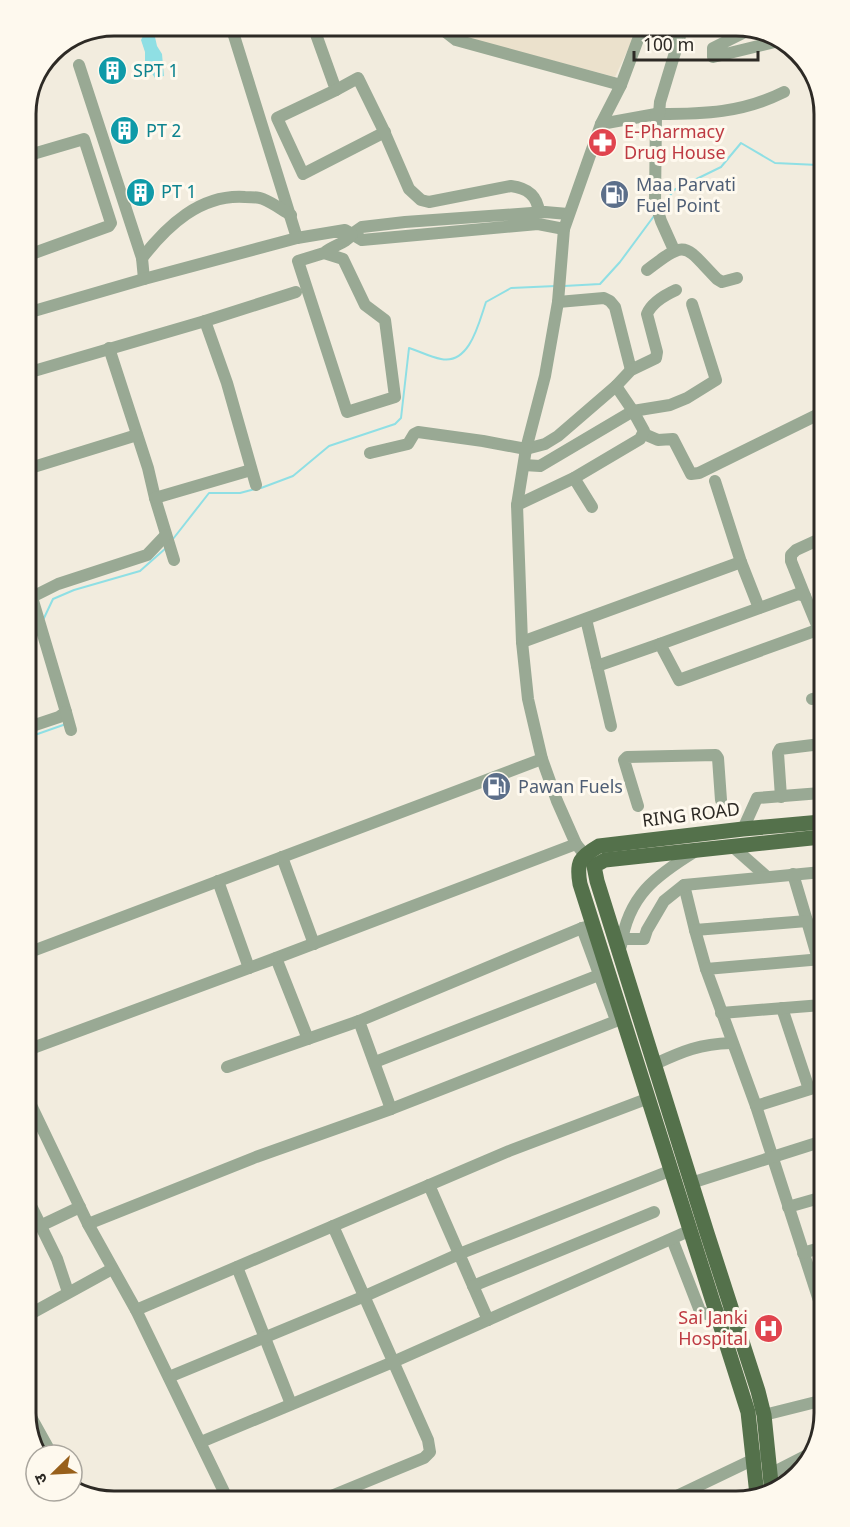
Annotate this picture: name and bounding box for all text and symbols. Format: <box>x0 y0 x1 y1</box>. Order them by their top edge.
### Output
scale bar <box>634 24 758 62</box>
text: 100 m <box>643 35 694 58</box>
building icon: SPT 1 <box>96 55 128 87</box>
place label: SPT 1 <box>133 61 178 84</box>
building icon: PT 2 <box>109 115 141 147</box>
place label: PT 2 <box>146 121 182 144</box>
place label: E-Pharmacy Drug House <box>624 122 726 166</box>
pharmacy icon: E-Pharmacy Drug House <box>587 126 619 158</box>
place label: Maa Parvati Fuel Point <box>636 175 736 219</box>
building icon: PT 1 <box>124 176 156 208</box>
fuel station icon: Maa Parvati Fuel Point <box>599 179 631 211</box>
place label: PT 1 <box>161 182 197 205</box>
fuel station icon: Pawan Fuels <box>481 771 513 803</box>
place label: Pawan Fuels <box>518 777 623 800</box>
street label: RING ROAD <box>641 799 741 834</box>
place label: Sai Janki Hospital <box>678 1308 748 1352</box>
hospital icon: Sai Janki Hospital <box>753 1312 785 1344</box>
north arrow <box>24 1443 84 1503</box>
text: उ <box>31 1469 54 1487</box>

